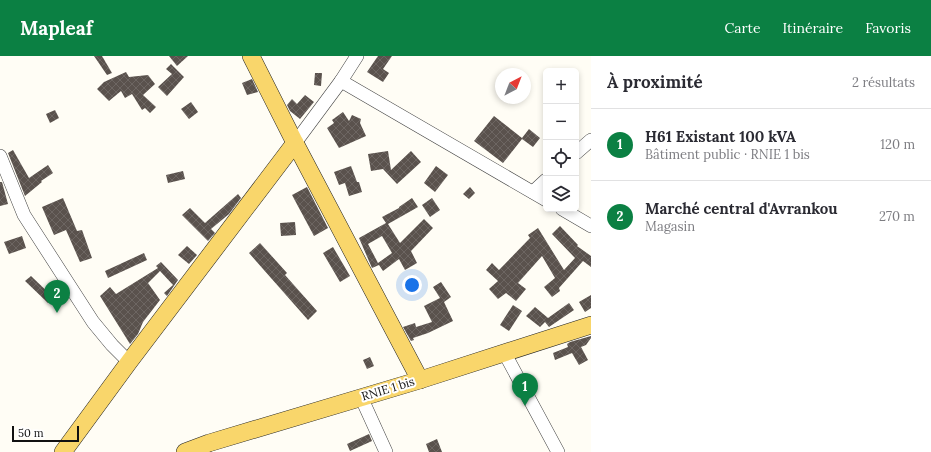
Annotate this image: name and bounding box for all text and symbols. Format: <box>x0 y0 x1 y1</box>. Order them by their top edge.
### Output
text: Mapleaf <box>20 16 93 40</box>
text: Carte <box>724 19 761 37</box>
text: Itinéraire <box>783 19 843 37</box>
text: Favoris <box>865 19 911 37</box>
north arrow <box>495 68 531 104</box>
map controls <box>543 68 579 212</box>
button: + <box>543 68 579 104</box>
text: À proximité <box>607 71 703 93</box>
text: 2 résultats <box>852 74 915 91</box>
button: − <box>543 104 579 140</box>
text: H61 Existant 100 kVA <box>645 127 796 146</box>
text: 1 <box>617 136 623 153</box>
text: 120 m <box>880 136 915 153</box>
button: locate <box>543 140 579 176</box>
text: Bâtiment public · RNIE 1 bis <box>645 146 810 163</box>
button: layers <box>543 176 579 212</box>
text: Marché central d'Avrankou <box>645 199 838 218</box>
text: 2 <box>617 208 623 225</box>
text: 270 m <box>879 208 915 225</box>
text: Magasin <box>645 218 695 235</box>
your location <box>402 275 422 295</box>
pin: 2 <box>44 280 70 313</box>
street label: RNIE 1 bis <box>359 373 417 404</box>
pin: 1 <box>512 373 538 406</box>
scale bar <box>12 424 79 443</box>
text: 50 m <box>18 426 44 440</box>

